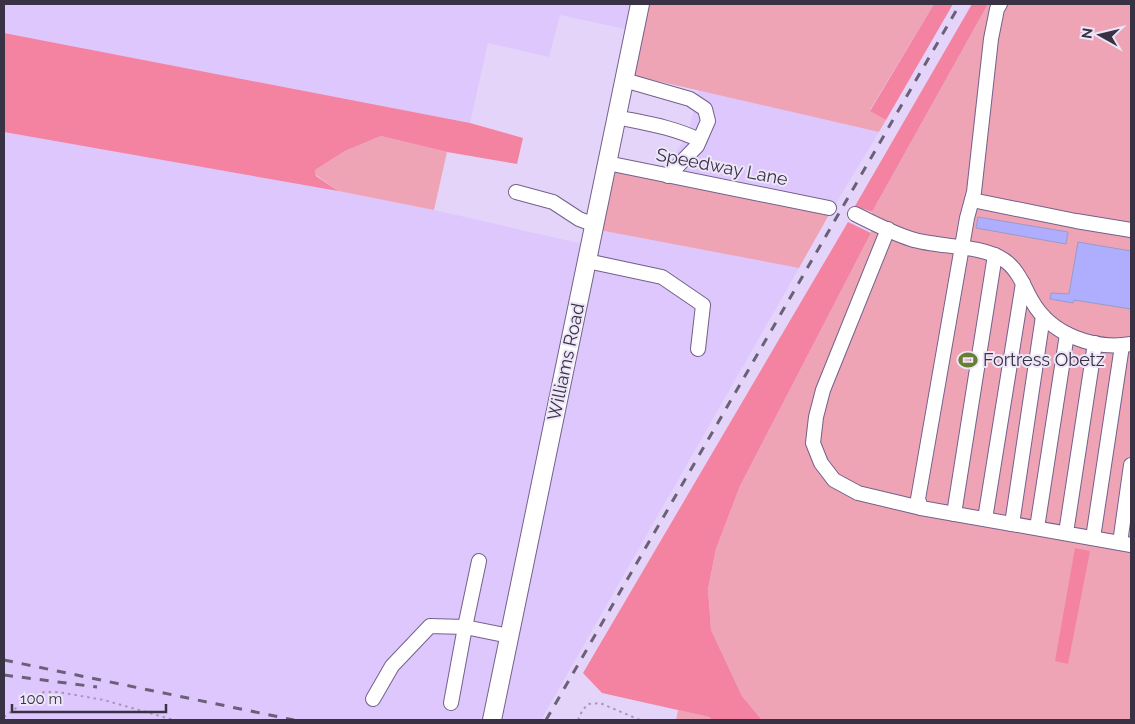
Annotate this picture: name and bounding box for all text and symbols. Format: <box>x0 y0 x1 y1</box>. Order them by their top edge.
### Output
north arrow <box>1075 10 1125 60</box>
text: N <box>1078 27 1096 40</box>
street label: Speedway Lane <box>655 143 790 190</box>
street label: Williams Road <box>543 301 588 422</box>
sports icon: Fortress Obetz <box>957 349 979 371</box>
place label: Fortress Obetz <box>983 349 1105 370</box>
scale bar <box>12 682 166 714</box>
text: 100 m <box>20 690 62 708</box>

